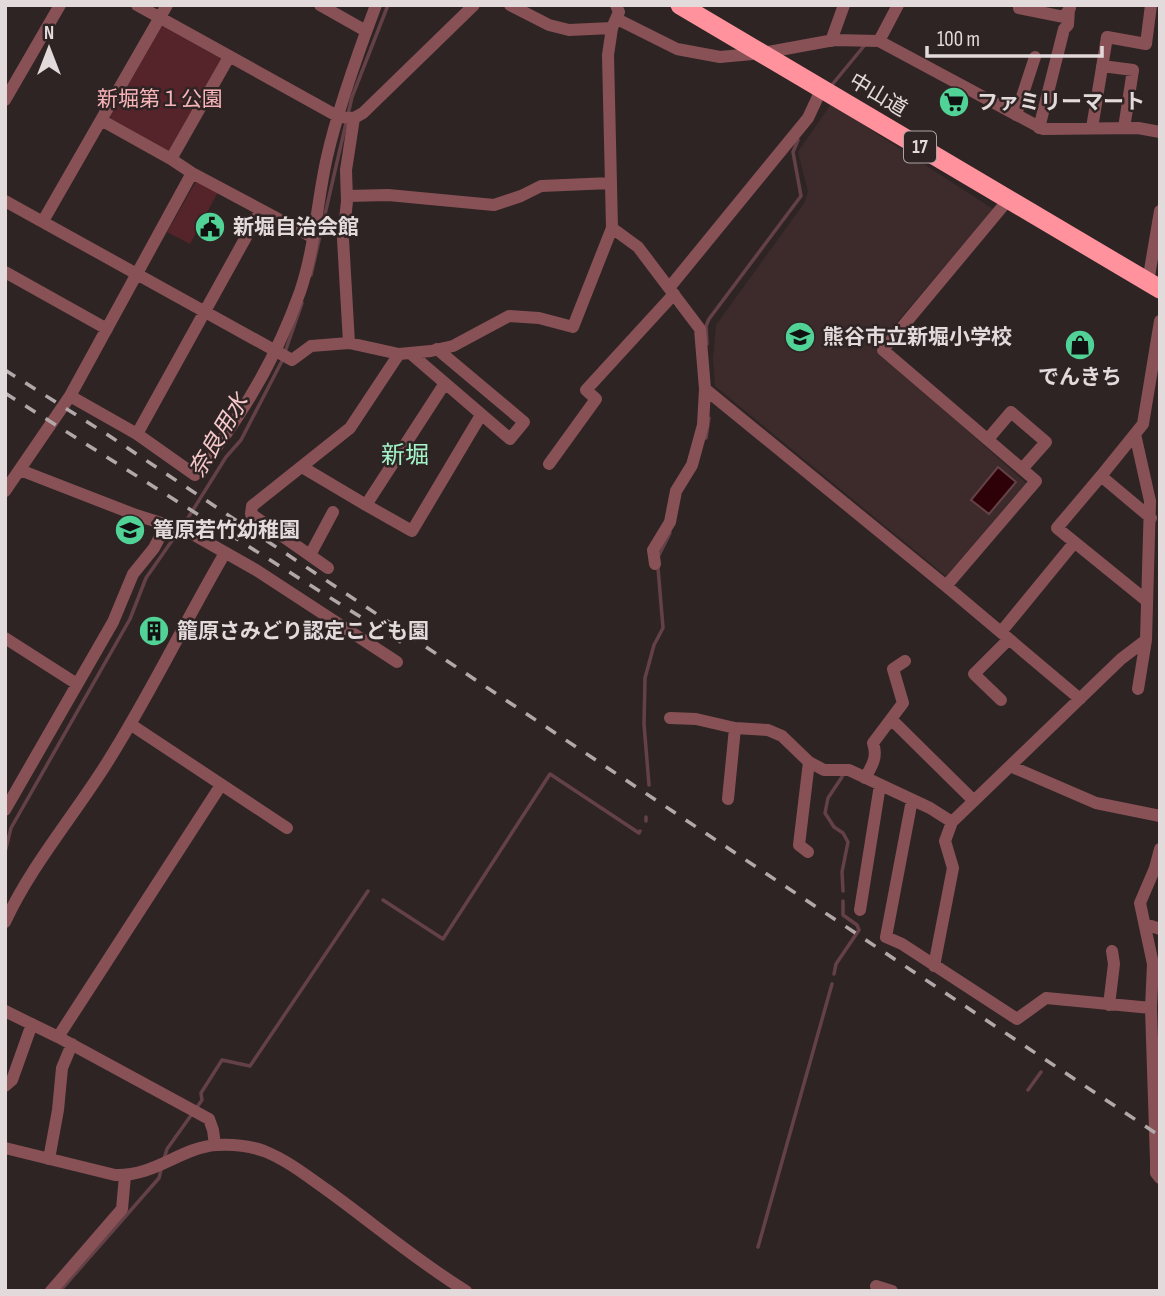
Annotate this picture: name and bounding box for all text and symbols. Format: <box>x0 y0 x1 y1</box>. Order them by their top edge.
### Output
north arrow <box>14 14 84 84</box>
scale bar <box>927 14 1102 58</box>
text: N <box>44 22 54 45</box>
text: 100 m <box>937 27 980 52</box>
street label: 中山道 <box>845 68 911 122</box>
supermarket icon: ファミリーマート <box>937 85 971 119</box>
park label: 新堀第１公園 <box>97 87 223 112</box>
place label: ファミリーマート <box>977 90 1145 115</box>
road number: 17 <box>904 132 936 162</box>
public building icon: 新堀自治会館 <box>193 210 227 244</box>
place label: 新堀自治会館 <box>233 215 359 240</box>
school or university icon: 熊谷市立新堀小学校 <box>783 320 817 354</box>
place label: 熊谷市立新堀小学校 <box>823 325 1012 350</box>
shop icon: でんきち <box>1063 328 1097 362</box>
place label: でんきち <box>1038 365 1122 390</box>
water label: 奈良用水 <box>183 387 256 483</box>
district label: 新堀 <box>381 441 429 470</box>
school or university icon: 篭原若竹幼稚園 <box>113 513 147 547</box>
place label: 篭原若竹幼稚園 <box>153 518 300 543</box>
building icon: 籠原さみどり認定こども園 <box>137 614 171 648</box>
place label: 籠原さみどり認定こども園 <box>177 619 429 644</box>

